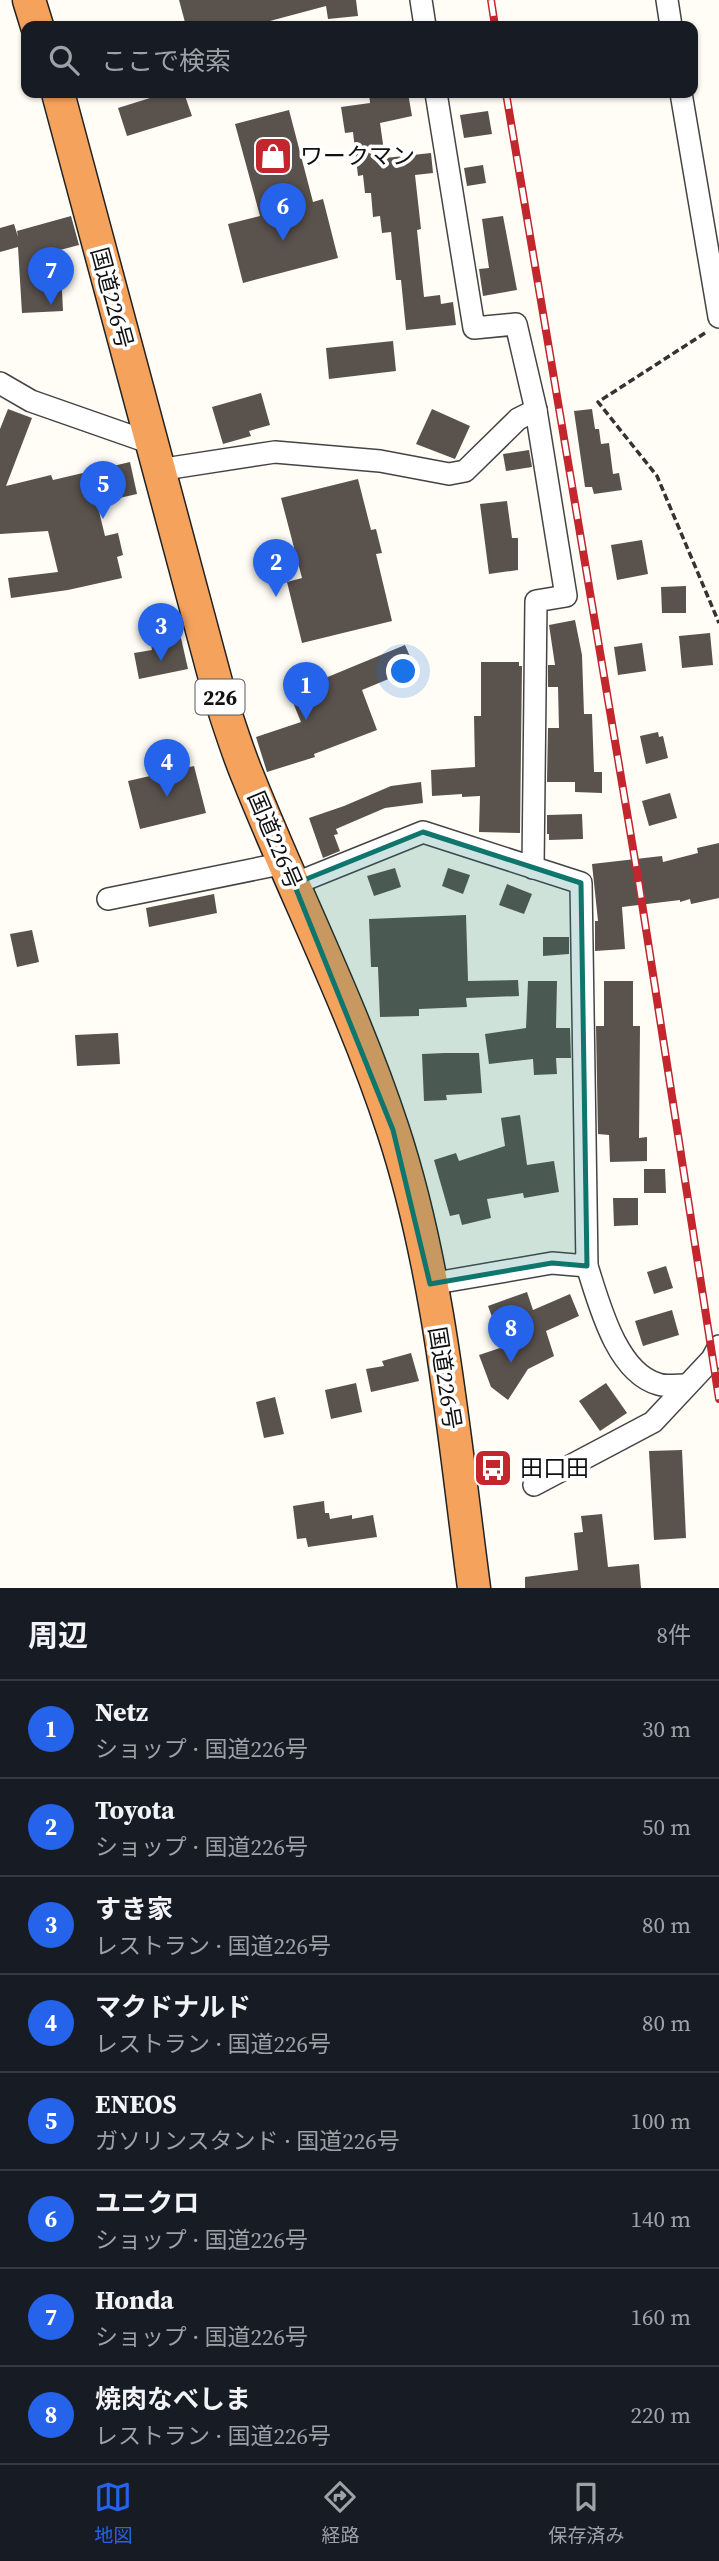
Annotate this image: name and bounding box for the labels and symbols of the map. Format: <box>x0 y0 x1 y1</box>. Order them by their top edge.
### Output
shop icon: ワークマン <box>252 135 294 177</box>
place label: ワークマン <box>300 140 415 172</box>
pin: 6 <box>260 183 306 241</box>
street label: 国道226号 <box>83 244 141 352</box>
pin: 7 <box>28 247 74 305</box>
pin: 5 <box>80 461 126 519</box>
pin: 2 <box>253 539 299 597</box>
pin: 3 <box>138 603 184 661</box>
your location <box>386 654 420 688</box>
pin: 1 <box>283 662 329 720</box>
road number: 226 <box>196 680 244 714</box>
pin: 4 <box>144 739 190 797</box>
street label: 国道226号 <box>240 786 310 894</box>
pin: 8 <box>488 1305 534 1363</box>
street label: 国道226号 <box>421 1324 469 1432</box>
bus stop icon: 田口田 <box>472 1447 514 1489</box>
place label: 田口田 <box>520 1452 589 1484</box>

